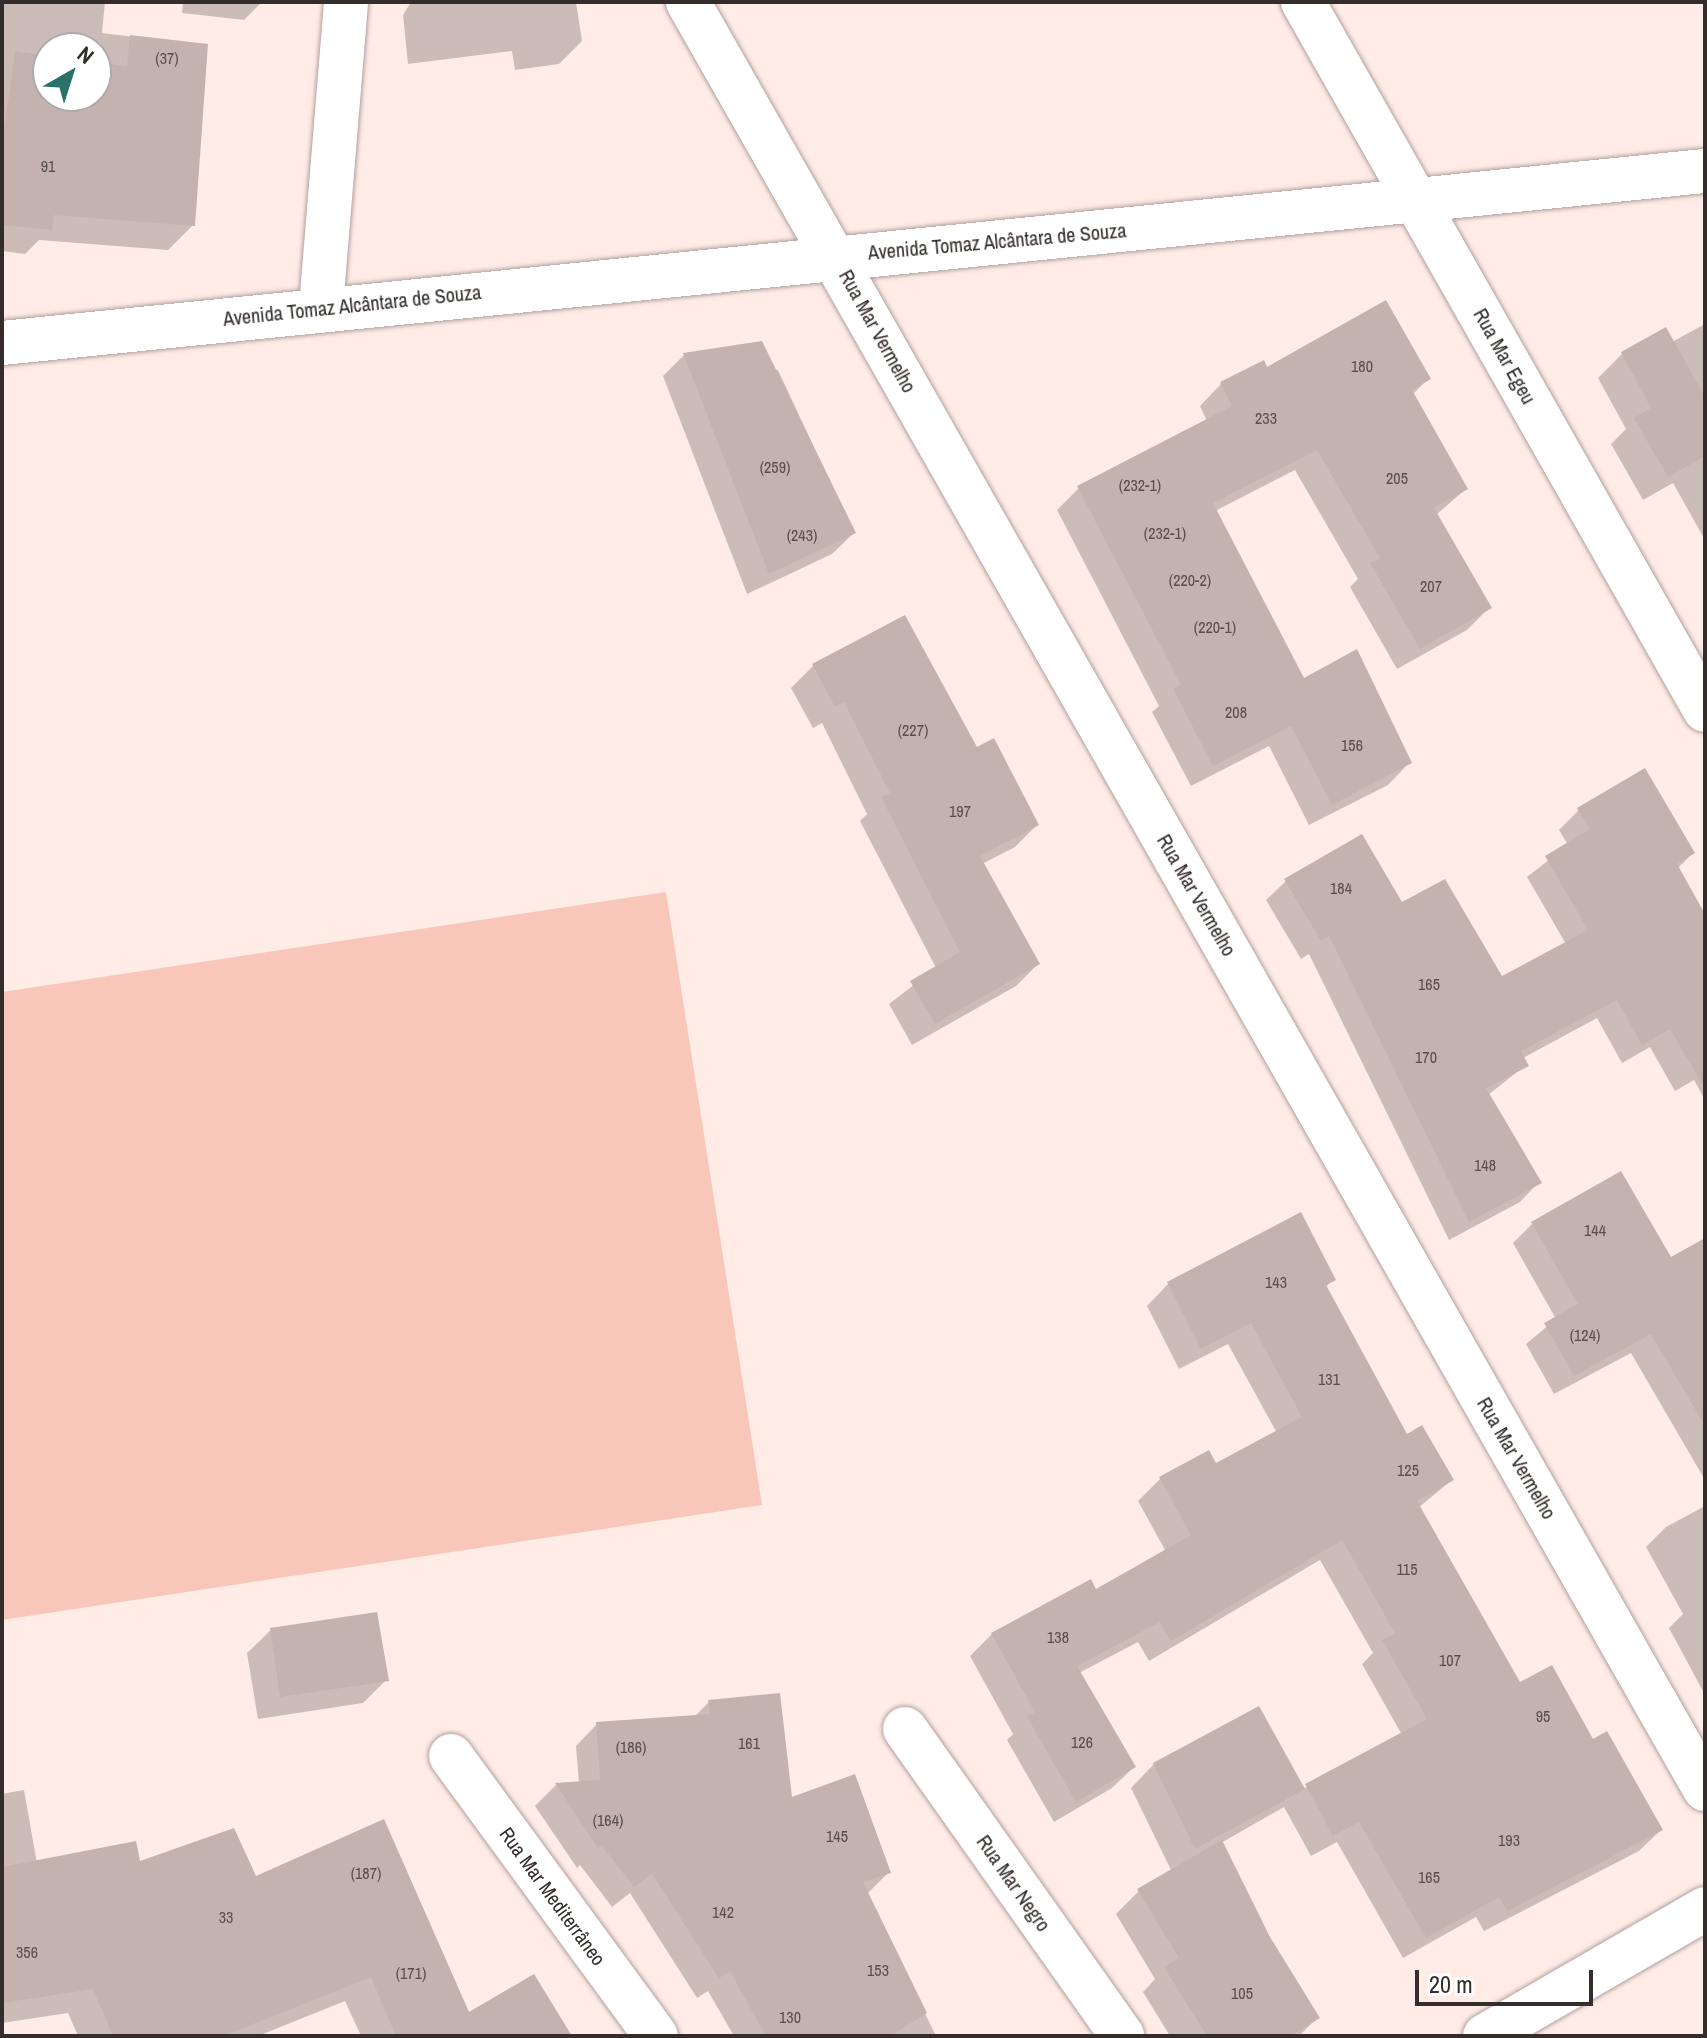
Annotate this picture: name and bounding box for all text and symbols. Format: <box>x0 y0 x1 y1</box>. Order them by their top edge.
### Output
north arrow <box>32 32 112 112</box>
text: N <box>71 39 100 71</box>
house number: (37) <box>155 48 179 68</box>
house number: 91 <box>41 156 55 176</box>
street label: Avenida Tomaz Alcântara de Souza <box>866 218 1128 264</box>
street label: Rua Mar Vermelho <box>834 265 922 397</box>
street label: Avenida Tomaz Alcântara de Souza <box>221 279 483 331</box>
street label: Rua Mar Egeu <box>1469 304 1541 408</box>
house number: 180 <box>1351 356 1373 376</box>
house number: 233 <box>1255 408 1277 428</box>
house number: (259) <box>760 457 790 477</box>
house number: 205 <box>1386 468 1408 488</box>
house number: (232-1) <box>1119 475 1161 495</box>
house number: (232-1) <box>1144 523 1186 543</box>
house number: (243) <box>787 525 817 545</box>
house number: (220-2) <box>1169 570 1211 590</box>
house number: 207 <box>1420 576 1442 596</box>
house number: (220-1) <box>1194 617 1236 637</box>
house number: 208 <box>1225 702 1247 722</box>
house number: (227) <box>898 720 928 740</box>
house number: 156 <box>1341 735 1363 755</box>
house number: 197 <box>949 801 971 821</box>
street label: Rua Mar Vermelho <box>1152 830 1242 960</box>
house number: 184 <box>1330 878 1352 898</box>
house number: 165 <box>1418 974 1440 994</box>
house number: 170 <box>1415 1047 1437 1067</box>
house number: 148 <box>1474 1155 1496 1175</box>
house number: 144 <box>1584 1220 1606 1240</box>
house number: 143 <box>1265 1272 1287 1292</box>
house number: (124) <box>1570 1325 1600 1345</box>
house number: 131 <box>1318 1369 1340 1389</box>
street label: Rua Mar Vermelho <box>1472 1393 1562 1523</box>
house number: 125 <box>1397 1460 1419 1480</box>
house number: 115 <box>1397 1559 1417 1579</box>
house number: 138 <box>1047 1627 1069 1647</box>
house number: 107 <box>1439 1650 1461 1670</box>
house number: 95 <box>1536 1706 1550 1726</box>
house number: 126 <box>1071 1732 1093 1752</box>
house number: 161 <box>738 1733 760 1753</box>
house number: (186) <box>616 1737 646 1757</box>
house number: (164) <box>593 1810 623 1830</box>
street label: Rua Mar Mediterrâneo <box>495 1822 611 1970</box>
house number: 145 <box>826 1826 848 1846</box>
street label: Rua Mar Negro <box>972 1830 1056 1936</box>
house number: 193 <box>1498 1830 1520 1850</box>
house number: (187) <box>351 1863 381 1883</box>
house number: 165 <box>1418 1867 1440 1887</box>
house number: 142 <box>712 1902 734 1922</box>
house number: 33 <box>219 1907 233 1927</box>
house number: 356 <box>16 1942 38 1962</box>
scale bar <box>1419 1954 1597 2004</box>
house number: 153 <box>867 1960 889 1980</box>
house number: (171) <box>396 1963 426 1983</box>
text: 20 m <box>1429 1968 1473 2000</box>
house number: 105 <box>1231 1983 1253 2003</box>
house number: 130 <box>779 2007 801 2027</box>

